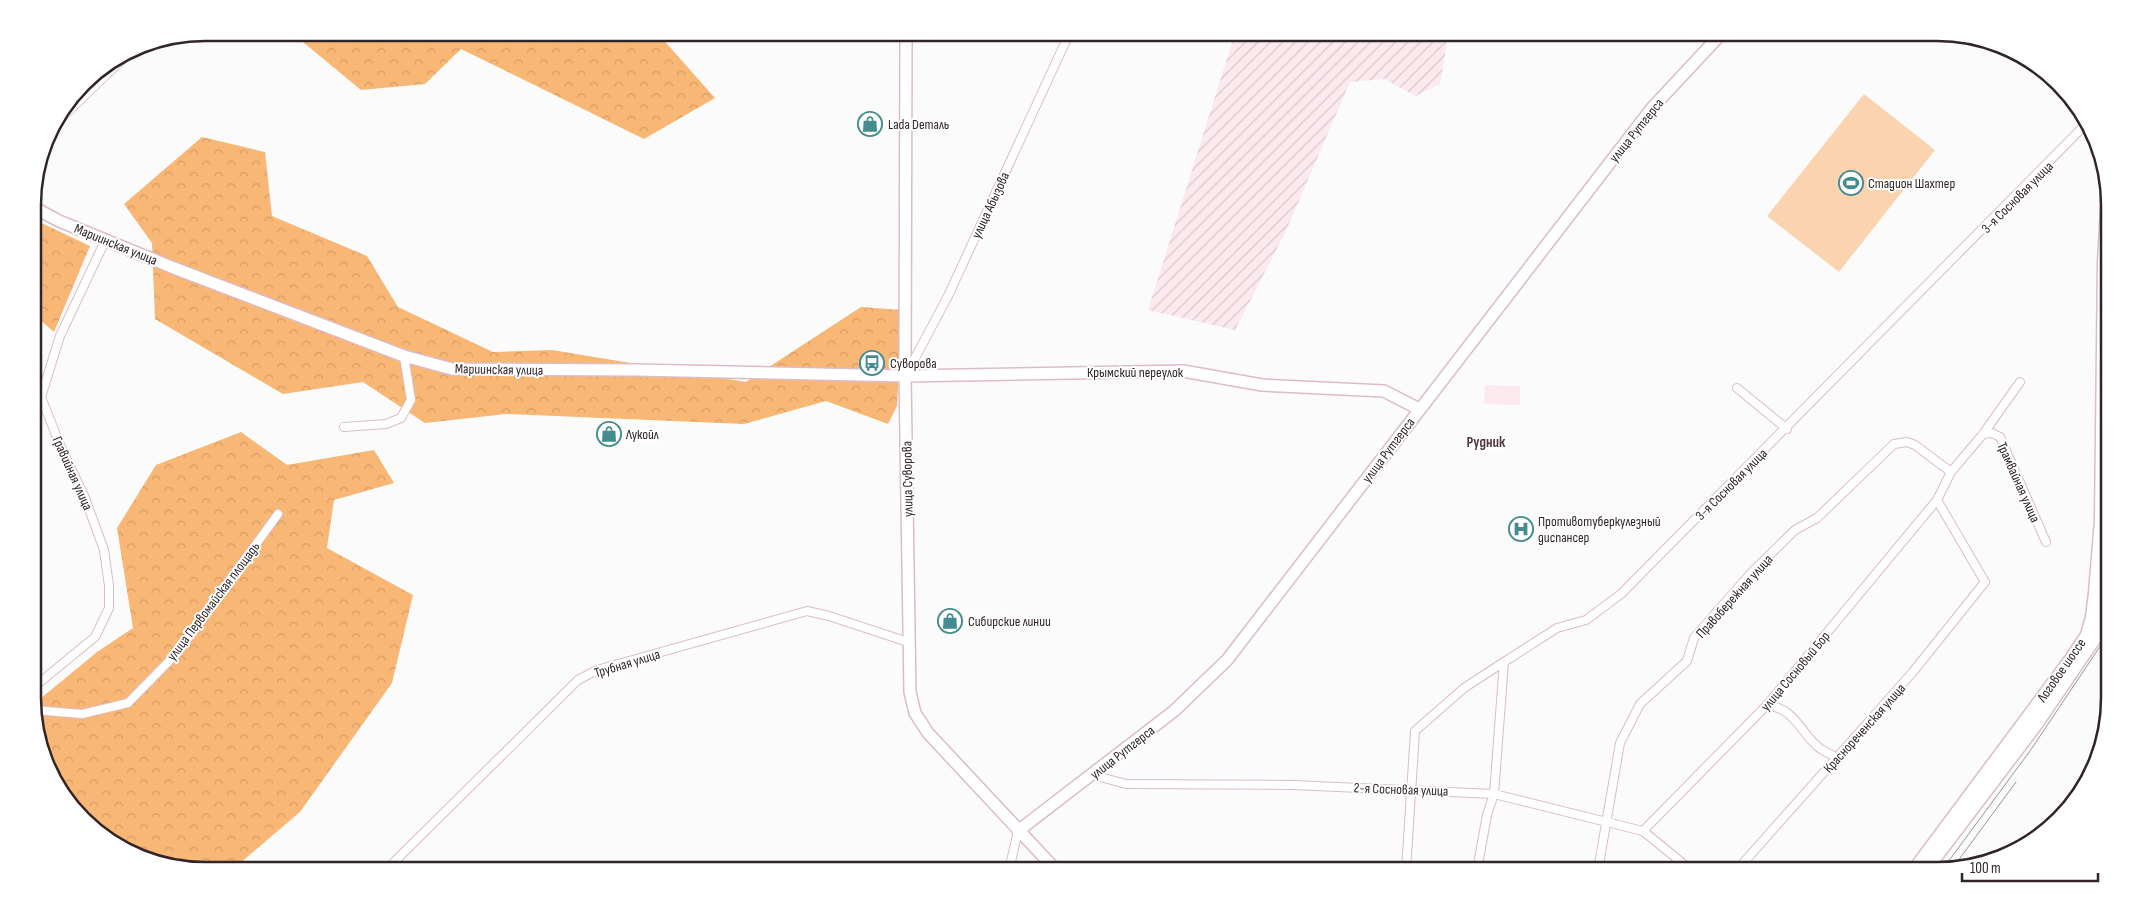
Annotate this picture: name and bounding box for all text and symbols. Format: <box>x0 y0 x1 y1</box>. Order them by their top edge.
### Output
street label: улица Рутгерса <box>1605 95 1667 166</box>
shop icon: Lada Dеталь <box>857 111 883 137</box>
place label: Lada Dеталь <box>888 116 949 133</box>
street label: 3-я Сосновая улица <box>1978 158 2057 237</box>
street label: улица Абызова <box>968 169 1013 241</box>
sports icon: Стадион Шахтер <box>1838 170 1864 196</box>
place label: Стадион Шахтер <box>1868 175 1955 192</box>
street label: Мариинская улица <box>72 220 160 269</box>
bus stop icon: Суворова <box>859 350 885 376</box>
place label: Суворова <box>890 355 937 372</box>
street label: Мариинская улица <box>455 360 543 379</box>
street label: Крымский переулок <box>1087 364 1184 381</box>
street label: улица Рутгерса <box>1358 414 1418 486</box>
shop icon: Лукойл <box>596 421 622 447</box>
place label: Лукойл <box>625 426 659 443</box>
district label: Рудник <box>1467 433 1506 452</box>
street label: Гравийная улица <box>49 434 96 513</box>
street label: Трамвайная улица <box>1993 439 2044 525</box>
street label: улица Суворова <box>898 441 917 517</box>
street label: 3-я Сосновая улица <box>1692 445 1771 524</box>
place label: Противотуберкулезный диспансер <box>1538 513 1661 546</box>
hospital icon: Противотуберкулезный диспансер <box>1508 516 1534 542</box>
street label: улица Первомайская площадь <box>163 539 264 664</box>
street label: Правобережная улица <box>1692 551 1776 642</box>
shop icon: Сибирские линии <box>937 608 963 634</box>
place label: Сибирские линии <box>968 613 1051 630</box>
street label: улица Сосновый Бор <box>1757 628 1834 715</box>
street label: Логовое шоссе <box>2033 635 2090 706</box>
street label: Трубная улица <box>592 645 662 682</box>
street label: Краснореченская улица <box>1820 680 1909 777</box>
street label: улица Рутгерса <box>1087 722 1158 783</box>
street label: 2-я Сосновая улица <box>1353 779 1449 800</box>
scale bar <box>1962 850 2098 882</box>
text: 100 m <box>1970 859 2001 878</box>

